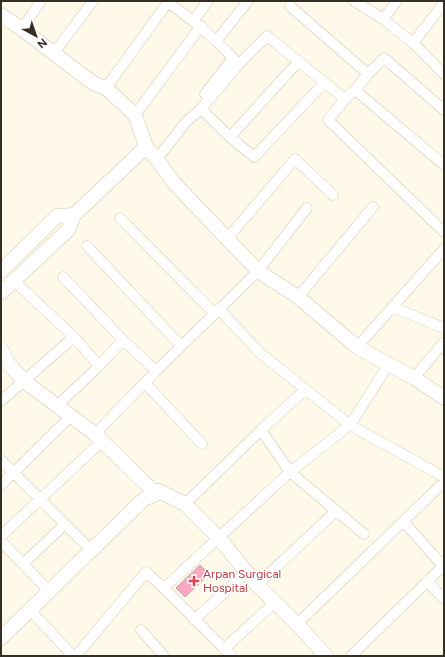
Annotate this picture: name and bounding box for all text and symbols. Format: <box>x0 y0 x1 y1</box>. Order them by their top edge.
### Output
north arrow <box>16 16 56 56</box>
text: N <box>35 36 50 51</box>
place label: Arpan Surgical Hospital <box>203 567 281 595</box>
marker: Arpan Surgical Hospital <box>188 575 200 587</box>

